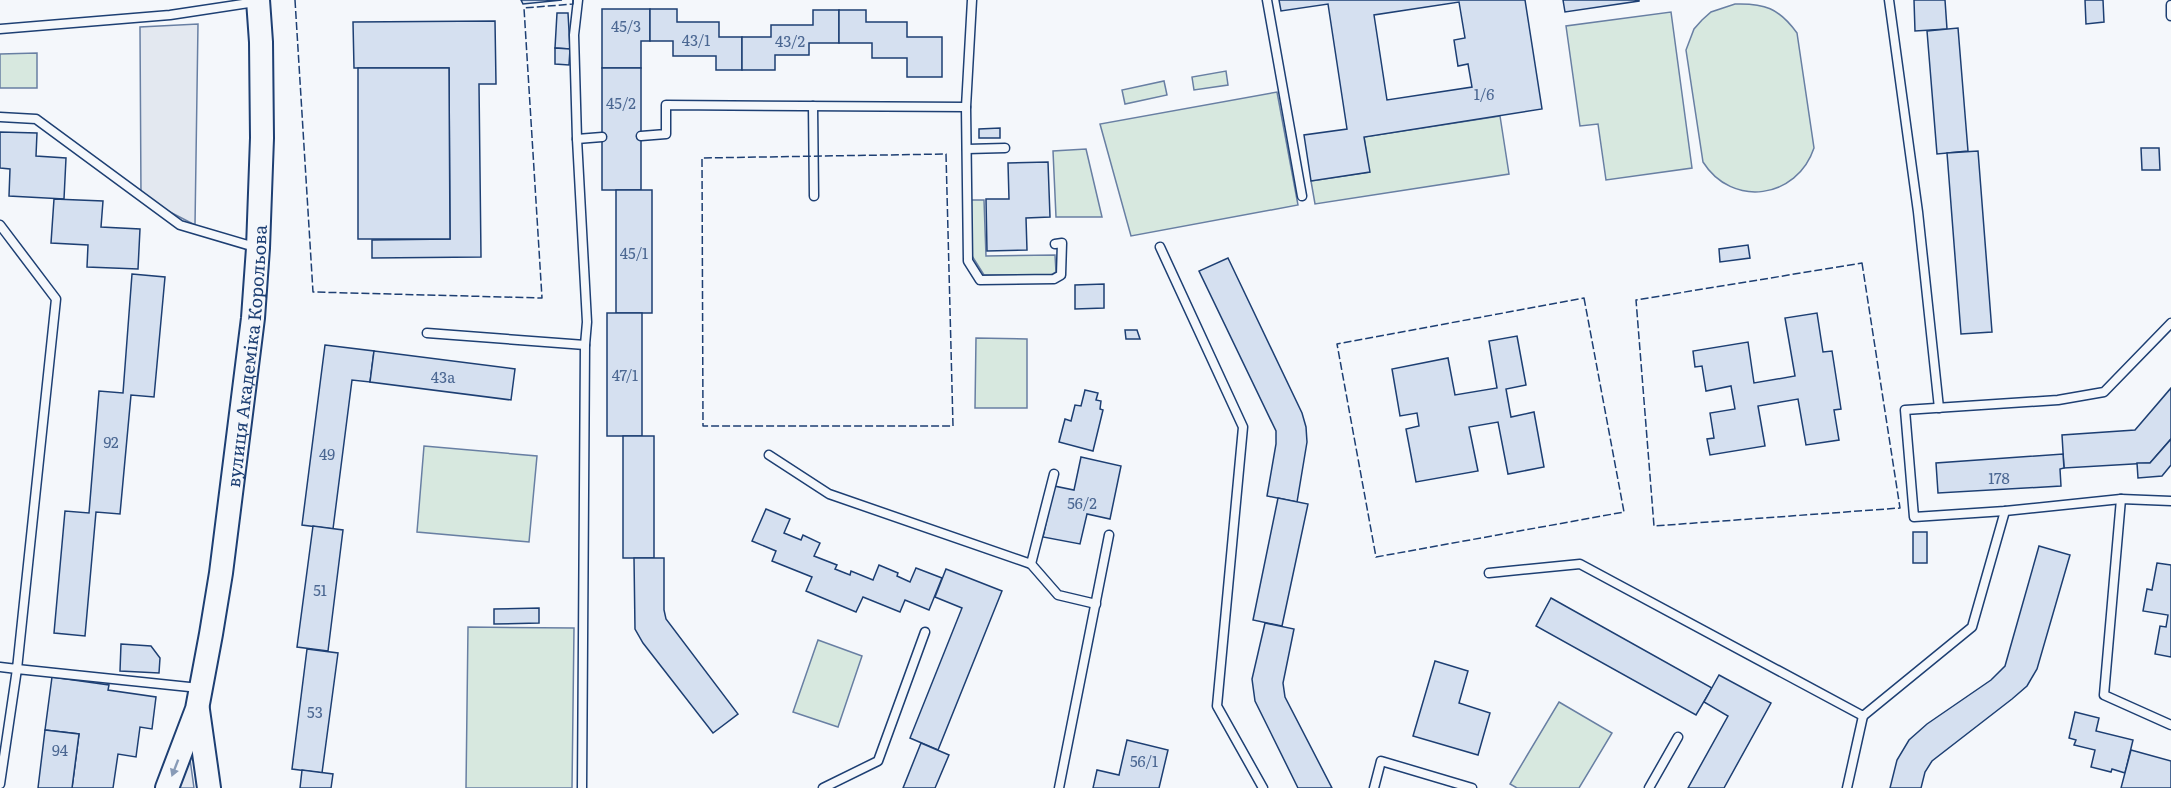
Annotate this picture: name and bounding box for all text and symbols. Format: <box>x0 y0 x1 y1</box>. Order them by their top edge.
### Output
house number: 45/3 <box>611 14 641 37</box>
house number: 43/1 <box>682 28 710 51</box>
house number: 43/2 <box>775 29 805 52</box>
house number: 1/6 <box>1474 82 1494 105</box>
house number: 45/2 <box>606 91 636 114</box>
street label: вулиця Академіка Корольова <box>218 224 272 489</box>
house number: 45/1 <box>620 241 648 264</box>
house number: 47/1 <box>612 363 638 386</box>
house number: 43а <box>431 365 456 388</box>
house number: 92 <box>103 430 119 453</box>
house number: 49 <box>319 442 335 465</box>
house number: 178 <box>1988 466 2010 489</box>
house number: 56/2 <box>1067 491 1097 514</box>
house number: 51 <box>313 578 327 601</box>
house number: 53 <box>307 700 323 723</box>
house number: 94 <box>52 738 68 761</box>
house number: 56/1 <box>1130 749 1158 772</box>
one-way arrow <box>169 759 179 777</box>

